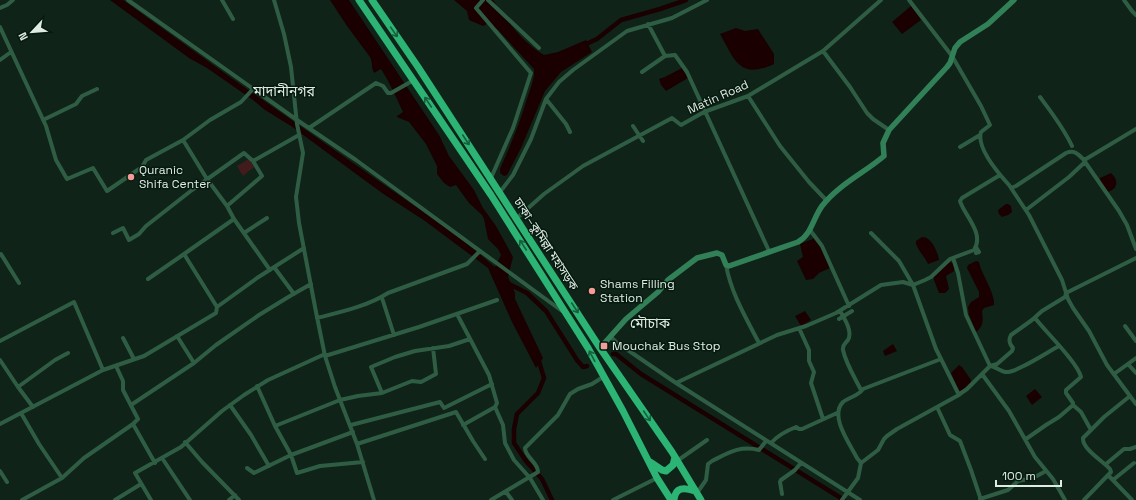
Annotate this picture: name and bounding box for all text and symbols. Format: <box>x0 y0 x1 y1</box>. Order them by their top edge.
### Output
north arrow <box>12 12 52 52</box>
one-way arrow <box>390 26 398 37</box>
text: N <box>15 30 31 43</box>
street label: Matin Road <box>685 76 751 118</box>
district label: মাদানীনগর <box>252 82 316 100</box>
one-way arrow <box>424 96 432 107</box>
one-way arrow <box>462 135 470 146</box>
place label: Quranic Shifa Center <box>139 162 211 192</box>
marker: Quranic Shifa Center <box>126 172 136 182</box>
street label: ঢাকা–কুমিল্লা মহাসড়ক <box>510 194 582 294</box>
one-way arrow <box>519 240 527 251</box>
place label: Shams Filling Station <box>600 276 675 306</box>
marker: Shams Filling Station <box>587 286 597 296</box>
one-way arrow <box>571 302 579 314</box>
district label: মৌচাক <box>630 314 671 332</box>
place label: Mouchak Bus Stop <box>612 338 721 354</box>
marker: Mouchak Bus Stop <box>599 341 609 351</box>
one-way arrow <box>587 350 595 362</box>
one-way arrow <box>643 411 651 422</box>
scale bar <box>996 462 1061 488</box>
text: 100 m <box>1002 468 1036 484</box>

